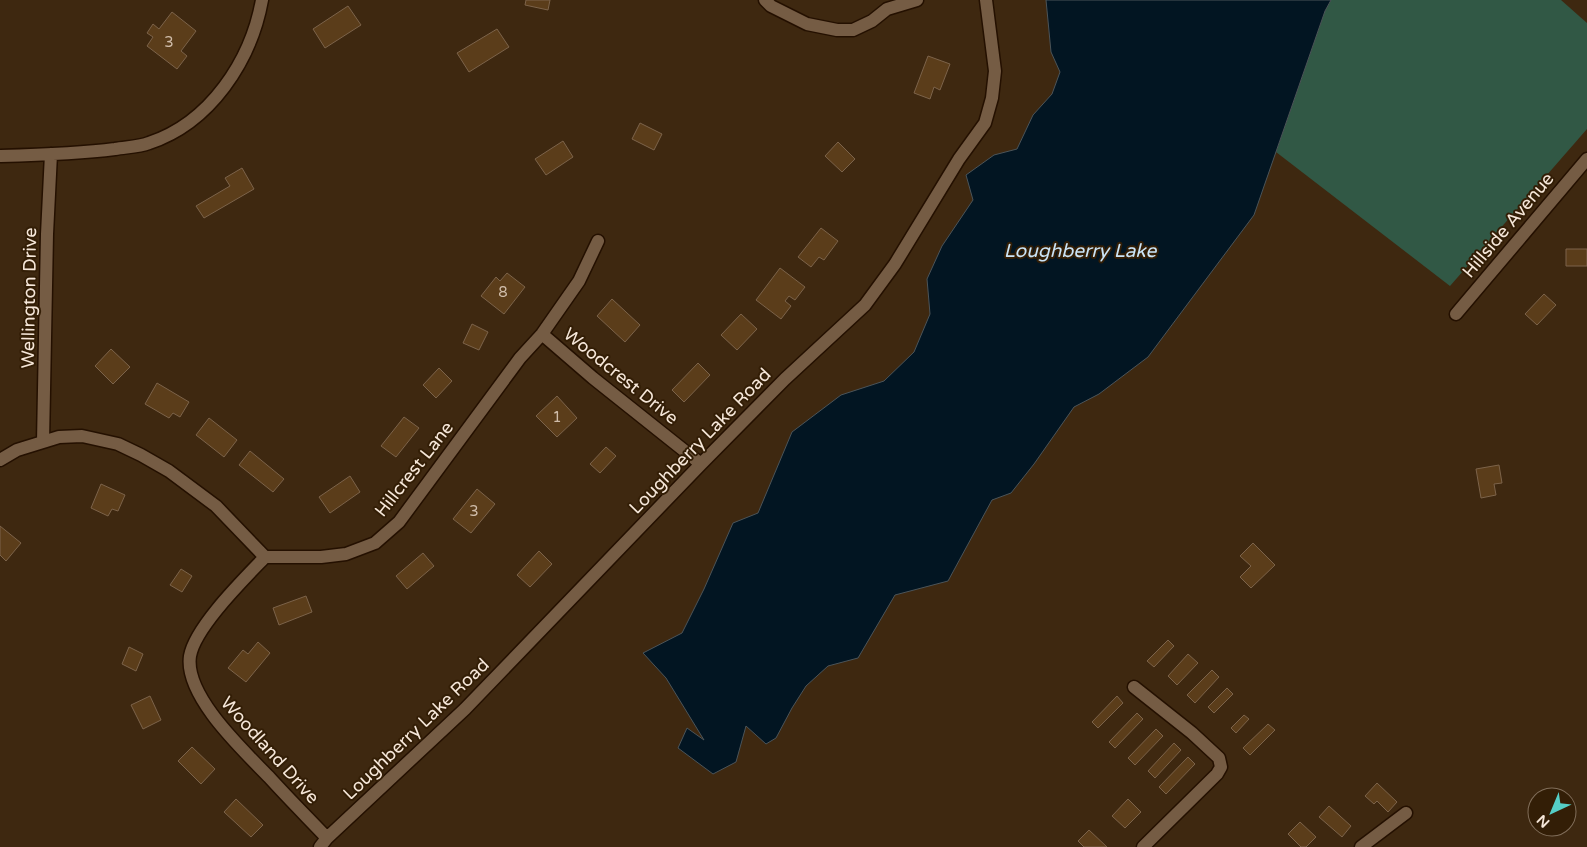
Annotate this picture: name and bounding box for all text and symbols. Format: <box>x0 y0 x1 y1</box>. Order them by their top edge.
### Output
house number: 3 <box>164 33 174 51</box>
street label: Hillside Avenue <box>1458 168 1558 282</box>
street label: Wellington Drive <box>17 227 41 369</box>
water label: Loughberry Lake <box>1004 240 1158 262</box>
house number: 8 <box>498 283 508 301</box>
street label: Woodcrest Drive <box>559 323 683 429</box>
street label: Loughberry Lake Road <box>625 363 775 519</box>
house number: 1 <box>552 408 562 426</box>
street label: Hillcrest Lane <box>370 417 458 521</box>
house number: 3 <box>469 502 479 520</box>
street label: Loughberry Lake Road <box>338 654 494 804</box>
street label: Woodland Drive <box>216 692 324 808</box>
north arrow <box>1527 787 1577 837</box>
text: N <box>1533 811 1553 831</box>

